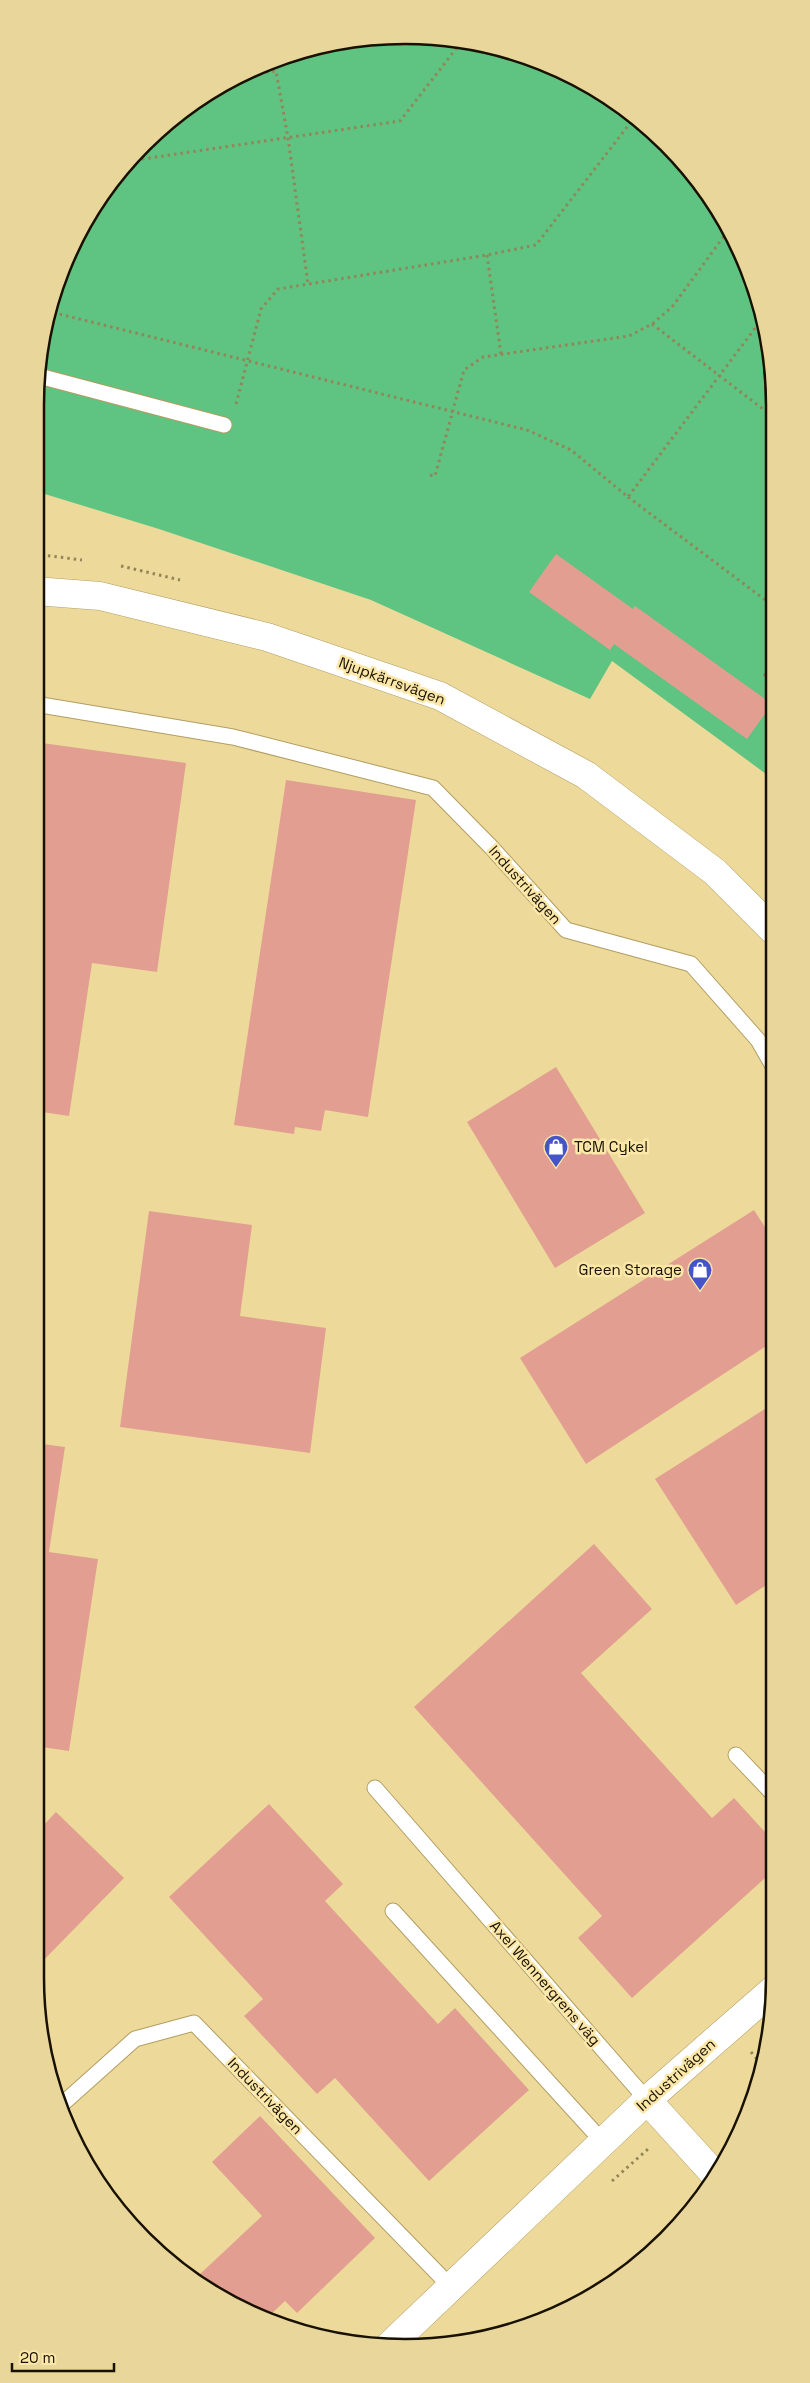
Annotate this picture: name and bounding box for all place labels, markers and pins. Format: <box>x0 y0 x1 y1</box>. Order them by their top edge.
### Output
shop icon: TCM Cykel <box>543 1134 569 1168</box>
place label: TCM Cykel <box>574 1137 648 1156</box>
shop icon: Green Storage <box>687 1257 713 1291</box>
place label: Green Storage <box>578 1260 682 1279</box>

